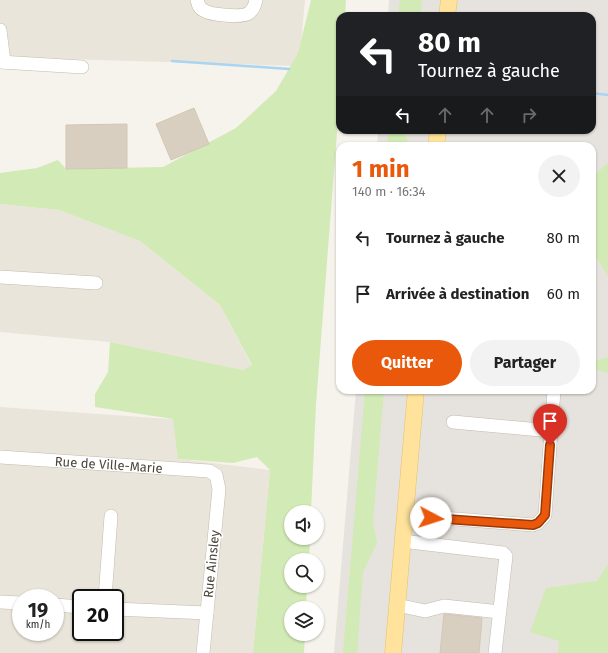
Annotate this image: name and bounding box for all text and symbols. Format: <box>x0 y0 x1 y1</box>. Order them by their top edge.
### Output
text: 80 m <box>418 26 481 59</box>
icon: left <box>352 28 404 80</box>
text: Tournez à gauche <box>418 60 560 82</box>
icon: left <box>392 104 414 126</box>
icon: ahead <box>434 104 456 126</box>
icon: ahead <box>476 104 498 126</box>
icon: right <box>518 104 540 126</box>
text: 1 min <box>352 155 410 183</box>
button: close <box>538 155 580 197</box>
text: 140 m · 16:34 <box>352 184 426 199</box>
icon: left <box>352 227 374 249</box>
text: Tournez à gauche <box>386 229 505 247</box>
text: 80 m <box>547 229 580 247</box>
icon: arrive <box>352 283 374 305</box>
text: Arrivée à destination <box>386 285 529 303</box>
text: 60 m <box>547 285 580 303</box>
button: Quitter <box>352 340 462 386</box>
button: Partager <box>470 340 580 386</box>
pin <box>533 404 567 445</box>
icon: arrive <box>539 410 561 432</box>
street label: Rue de Ville-Marie <box>54 454 163 476</box>
position arrow <box>410 497 452 539</box>
map controls <box>284 505 324 641</box>
button: sound <box>284 505 324 545</box>
street label: Rue Ainsley <box>200 529 223 599</box>
button: search <box>284 553 324 593</box>
speed limit sign: 20 <box>72 589 124 641</box>
text: 19 <box>28 598 48 622</box>
button: layers <box>284 601 324 641</box>
text: km/h <box>26 619 50 631</box>

